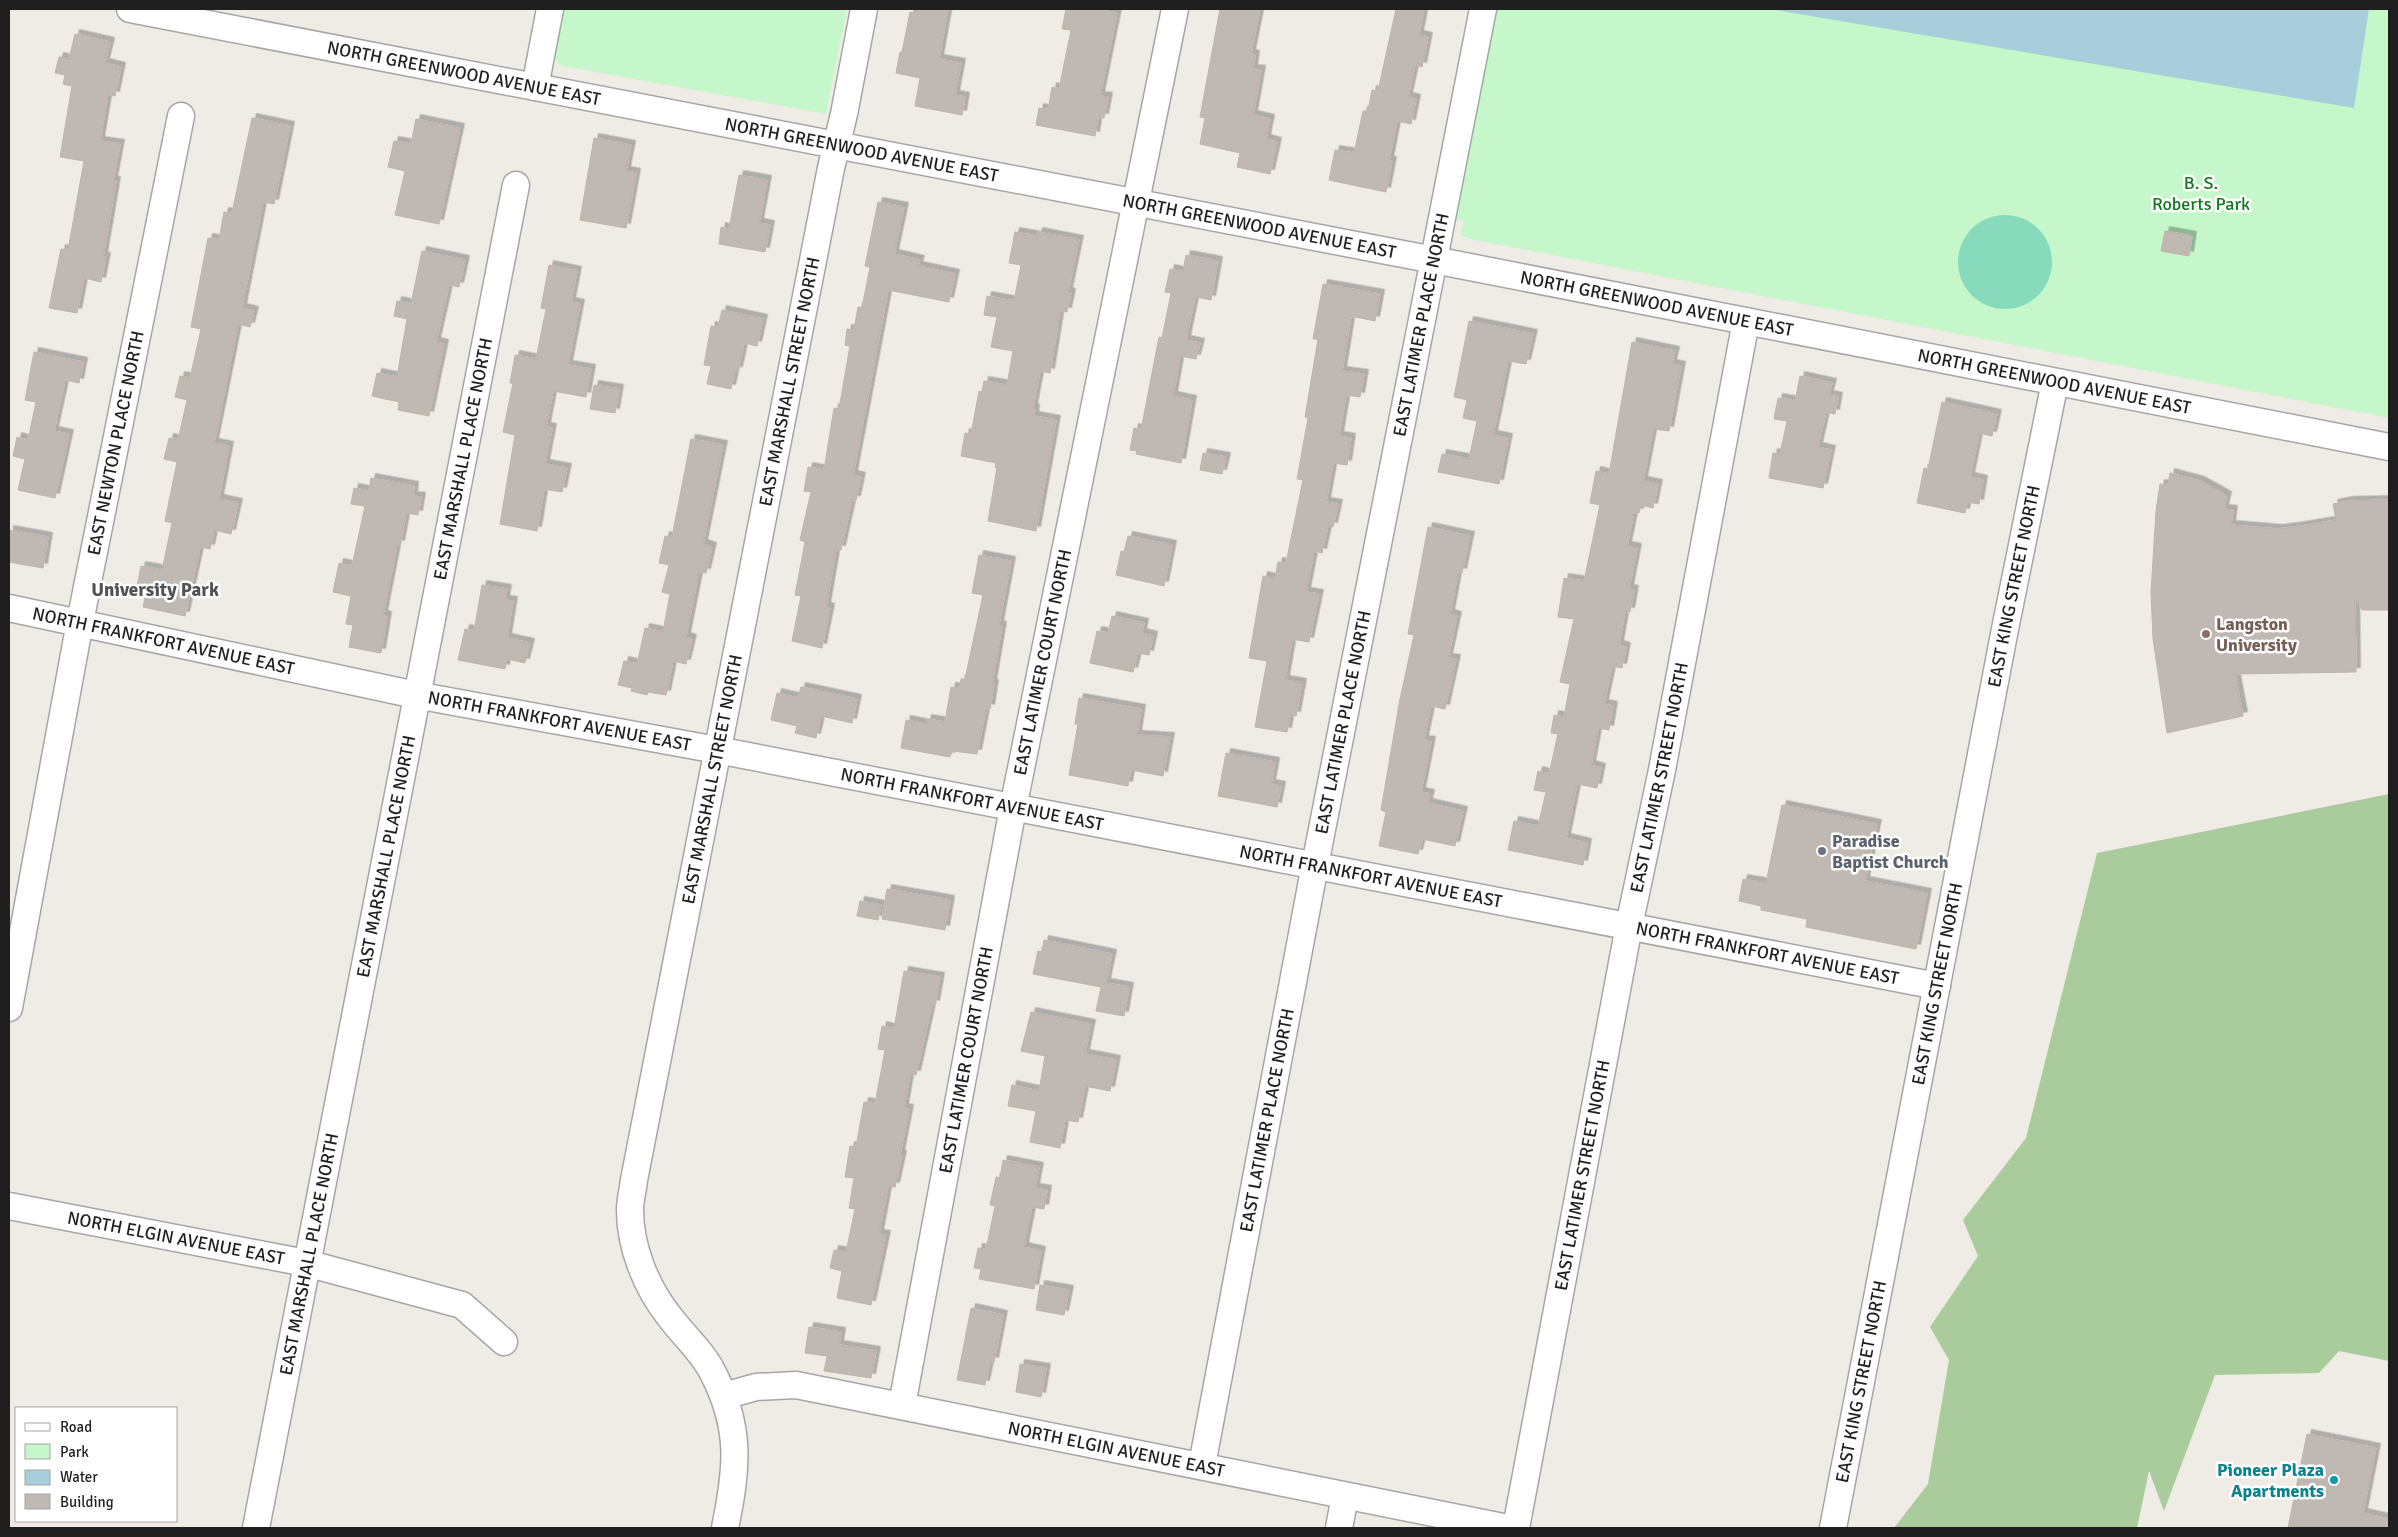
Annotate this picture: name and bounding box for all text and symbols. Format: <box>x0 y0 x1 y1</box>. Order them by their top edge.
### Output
street label: NORTH GREENWOOD AVENUE EAST <box>325 36 603 110</box>
street label: NORTH GREENWOOD AVENUE EAST <box>723 113 1000 187</box>
park label: B. S. Roberts Park <box>2152 172 2250 215</box>
street label: NORTH GREENWOOD AVENUE EAST <box>1121 189 1398 263</box>
street label: EAST LATIMER PLACE NORTH <box>1388 211 1454 439</box>
street label: EAST MARSHALL STREET NORTH <box>754 255 824 508</box>
street label: NORTH GREENWOOD AVENUE EAST <box>1518 266 1795 341</box>
street label: EAST NEWTON PLACE NORTH <box>83 329 149 557</box>
street label: EAST MARSHALL PLACE NORTH <box>429 336 497 582</box>
street label: NORTH GREENWOOD AVENUE EAST <box>1916 344 2193 419</box>
street label: EAST KING STREET NORTH <box>1983 483 2045 689</box>
street label: EAST LATIMER COURT NORTH <box>1009 547 1076 777</box>
district label: University Park <box>91 578 219 602</box>
street label: NORTH FRANKFORT AVENUE EAST <box>31 602 297 680</box>
street label: EAST LATIMER PLACE NORTH <box>1310 609 1376 836</box>
place label: Langston University <box>2216 613 2297 656</box>
marker: Langston University <box>2200 628 2212 640</box>
street label: EAST MARSHALL STREET NORTH <box>677 653 747 906</box>
street label: EAST LATIMER STREET NORTH <box>1625 661 1693 895</box>
street label: NORTH FRANKFORT AVENUE EAST <box>426 686 693 756</box>
street label: EAST MARSHALL PLACE NORTH <box>352 733 420 980</box>
street label: NORTH FRANKFORT AVENUE EAST <box>839 763 1105 836</box>
place label: Paradise Baptist Church <box>1832 830 1949 873</box>
street label: NORTH FRANKFORT AVENUE EAST <box>1237 840 1504 913</box>
marker: Paradise Baptist Church <box>1816 845 1828 857</box>
street label: EAST KING STREET NORTH <box>1907 881 1967 1087</box>
street label: NORTH FRANKFORT AVENUE EAST <box>1634 917 1901 989</box>
street label: EAST LATIMER COURT NORTH <box>934 945 998 1175</box>
street label: EAST LATIMER PLACE NORTH <box>1235 1006 1299 1234</box>
street label: EAST LATIMER STREET NORTH <box>1550 1058 1615 1292</box>
street label: EAST MARSHALL PLACE NORTH <box>275 1131 343 1377</box>
street label: NORTH ELGIN AVENUE EAST <box>66 1206 286 1270</box>
street label: EAST KING STREET NORTH <box>1831 1279 1891 1485</box>
legend <box>15 1407 178 1522</box>
street label: NORTH ELGIN AVENUE EAST <box>1006 1417 1227 1482</box>
text: Road <box>60 1418 92 1436</box>
text: Park <box>60 1443 89 1461</box>
place label: Pioneer Plaza Apartments <box>2217 1459 2324 1502</box>
text: Water <box>60 1468 98 1486</box>
marker: Pioneer Plaza Apartments <box>2328 1474 2340 1486</box>
text: Building <box>60 1493 114 1511</box>

